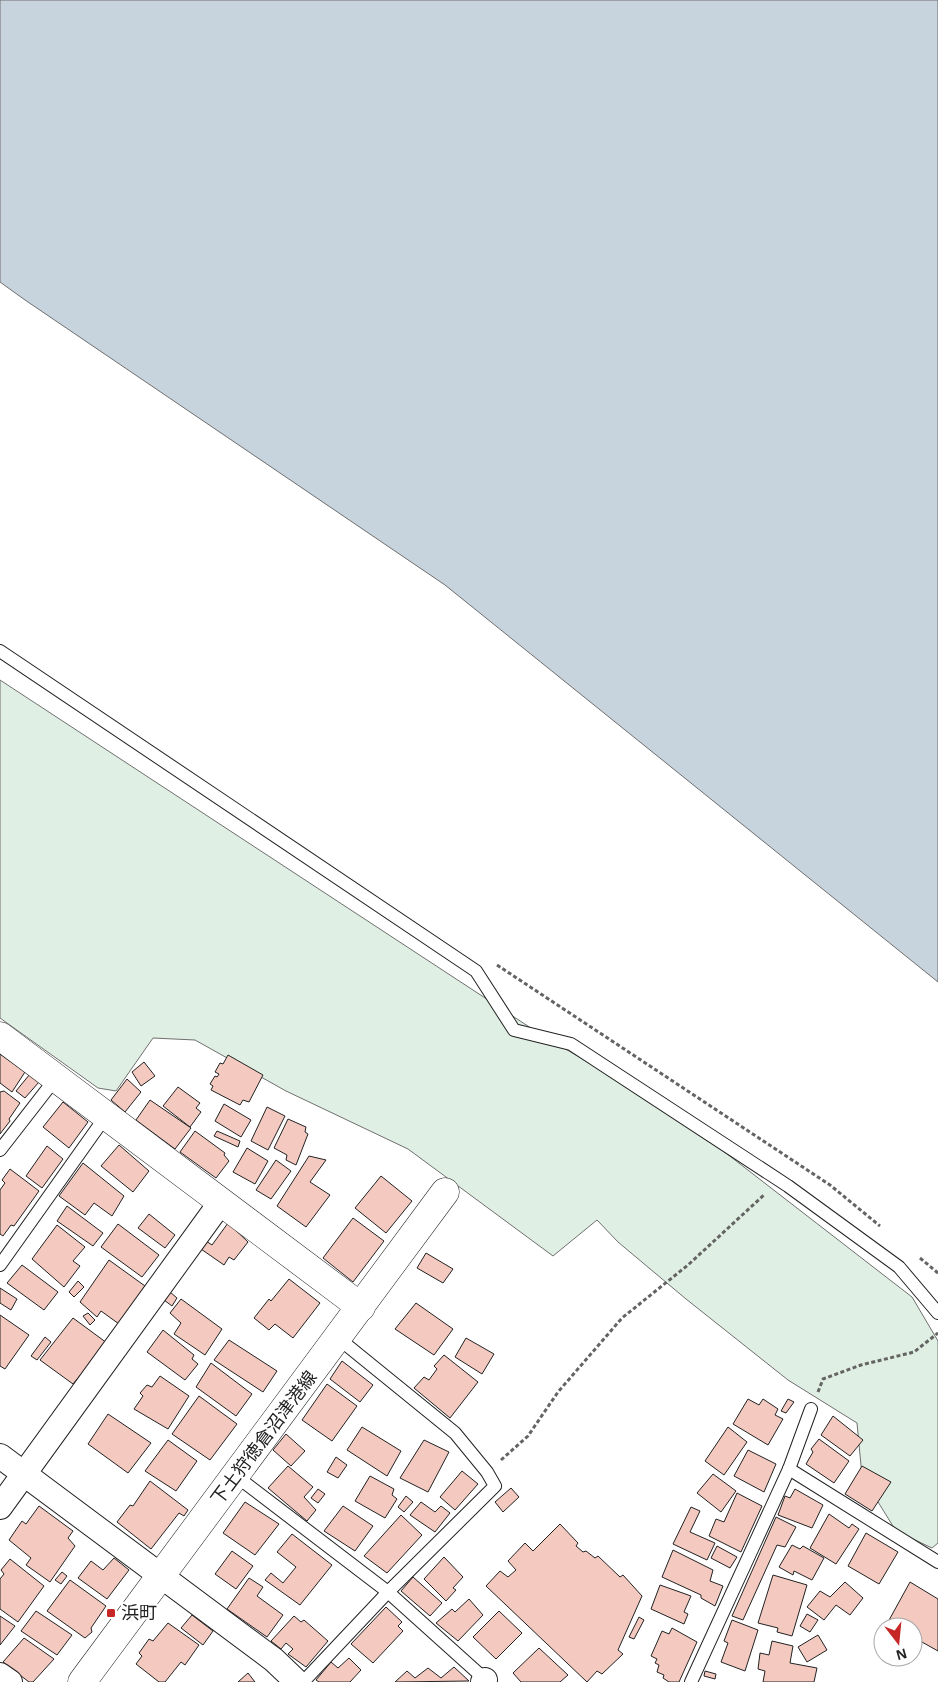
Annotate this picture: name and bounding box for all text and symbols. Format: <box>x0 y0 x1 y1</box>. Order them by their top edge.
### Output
street label: 下土狩徳倉沼津港線 <box>207 1367 321 1509</box>
place label: 浜町 <box>121 1603 157 1623</box>
marker: 浜町 <box>105 1607 117 1619</box>
north arrow <box>873 1617 923 1667</box>
text: N <box>895 1645 909 1664</box>

